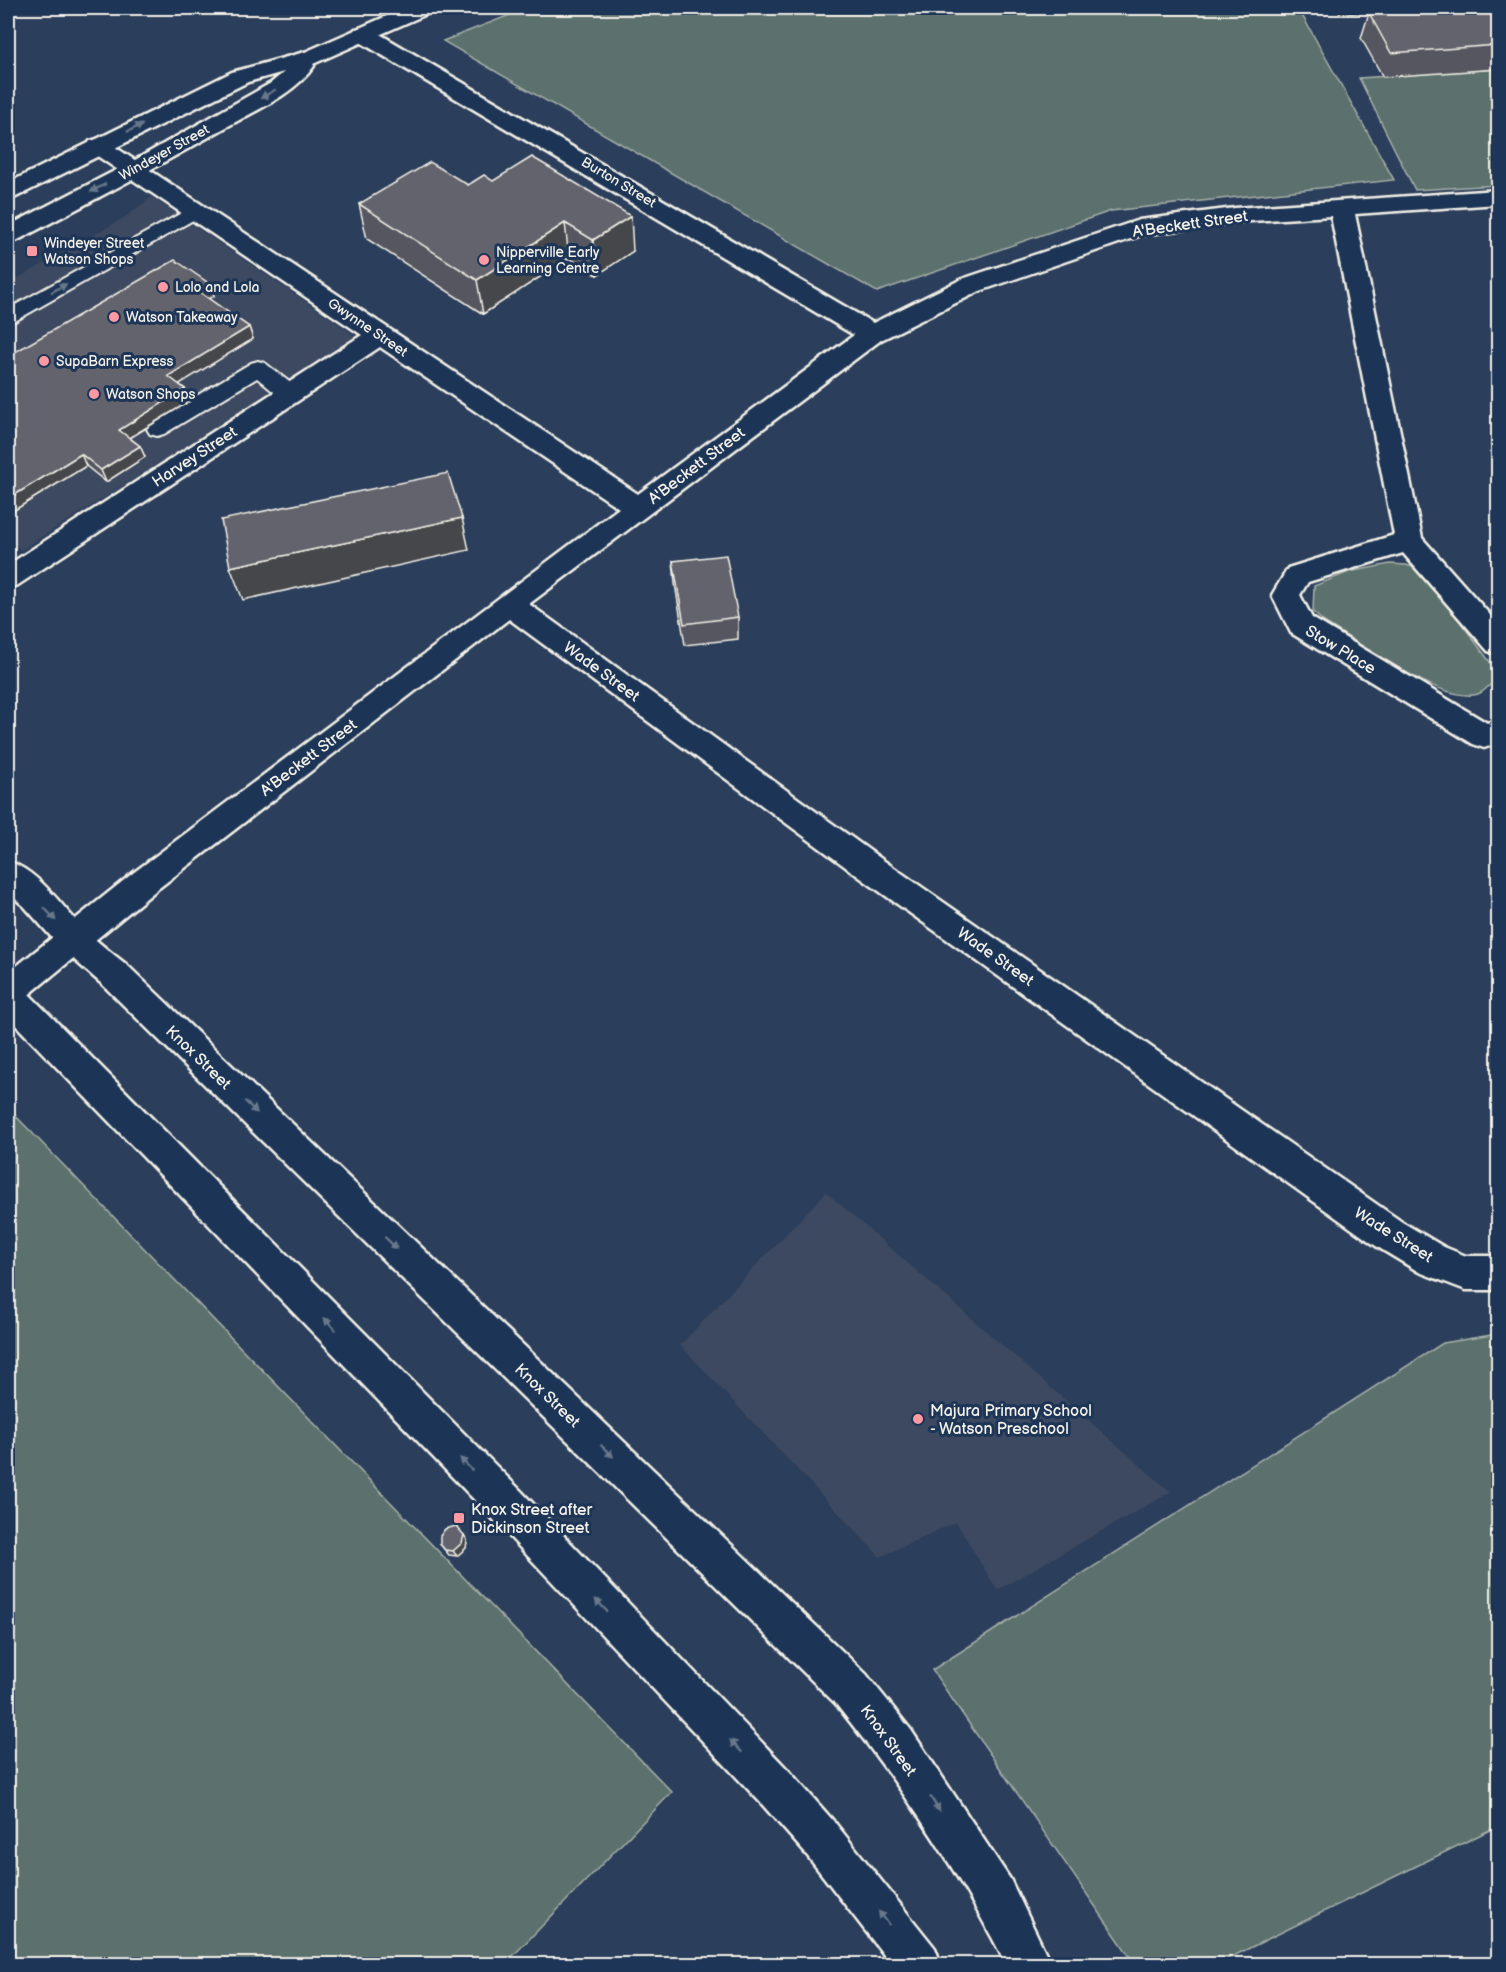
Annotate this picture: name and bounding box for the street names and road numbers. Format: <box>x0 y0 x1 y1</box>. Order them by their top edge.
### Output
street label: Windeyer Street <box>116 120 213 184</box>
street label: Burton Street <box>578 153 660 212</box>
street label: A'Beckett Street <box>1131 207 1249 242</box>
street label: Gwynne Street <box>325 294 411 361</box>
street label: Harvey Street <box>149 423 241 492</box>
street label: A'Beckett Street <box>645 424 749 509</box>
street label: Stow Place <box>1302 622 1379 679</box>
street label: Wade Street <box>559 638 643 706</box>
street label: A'Beckett Street <box>257 716 361 801</box>
street label: Wade Street <box>953 924 1037 991</box>
street label: Knox Street <box>161 1022 235 1094</box>
street label: Wade Street <box>1350 1204 1436 1267</box>
street label: Knox Street <box>510 1360 584 1432</box>
street label: Knox Street <box>856 1702 920 1780</box>

